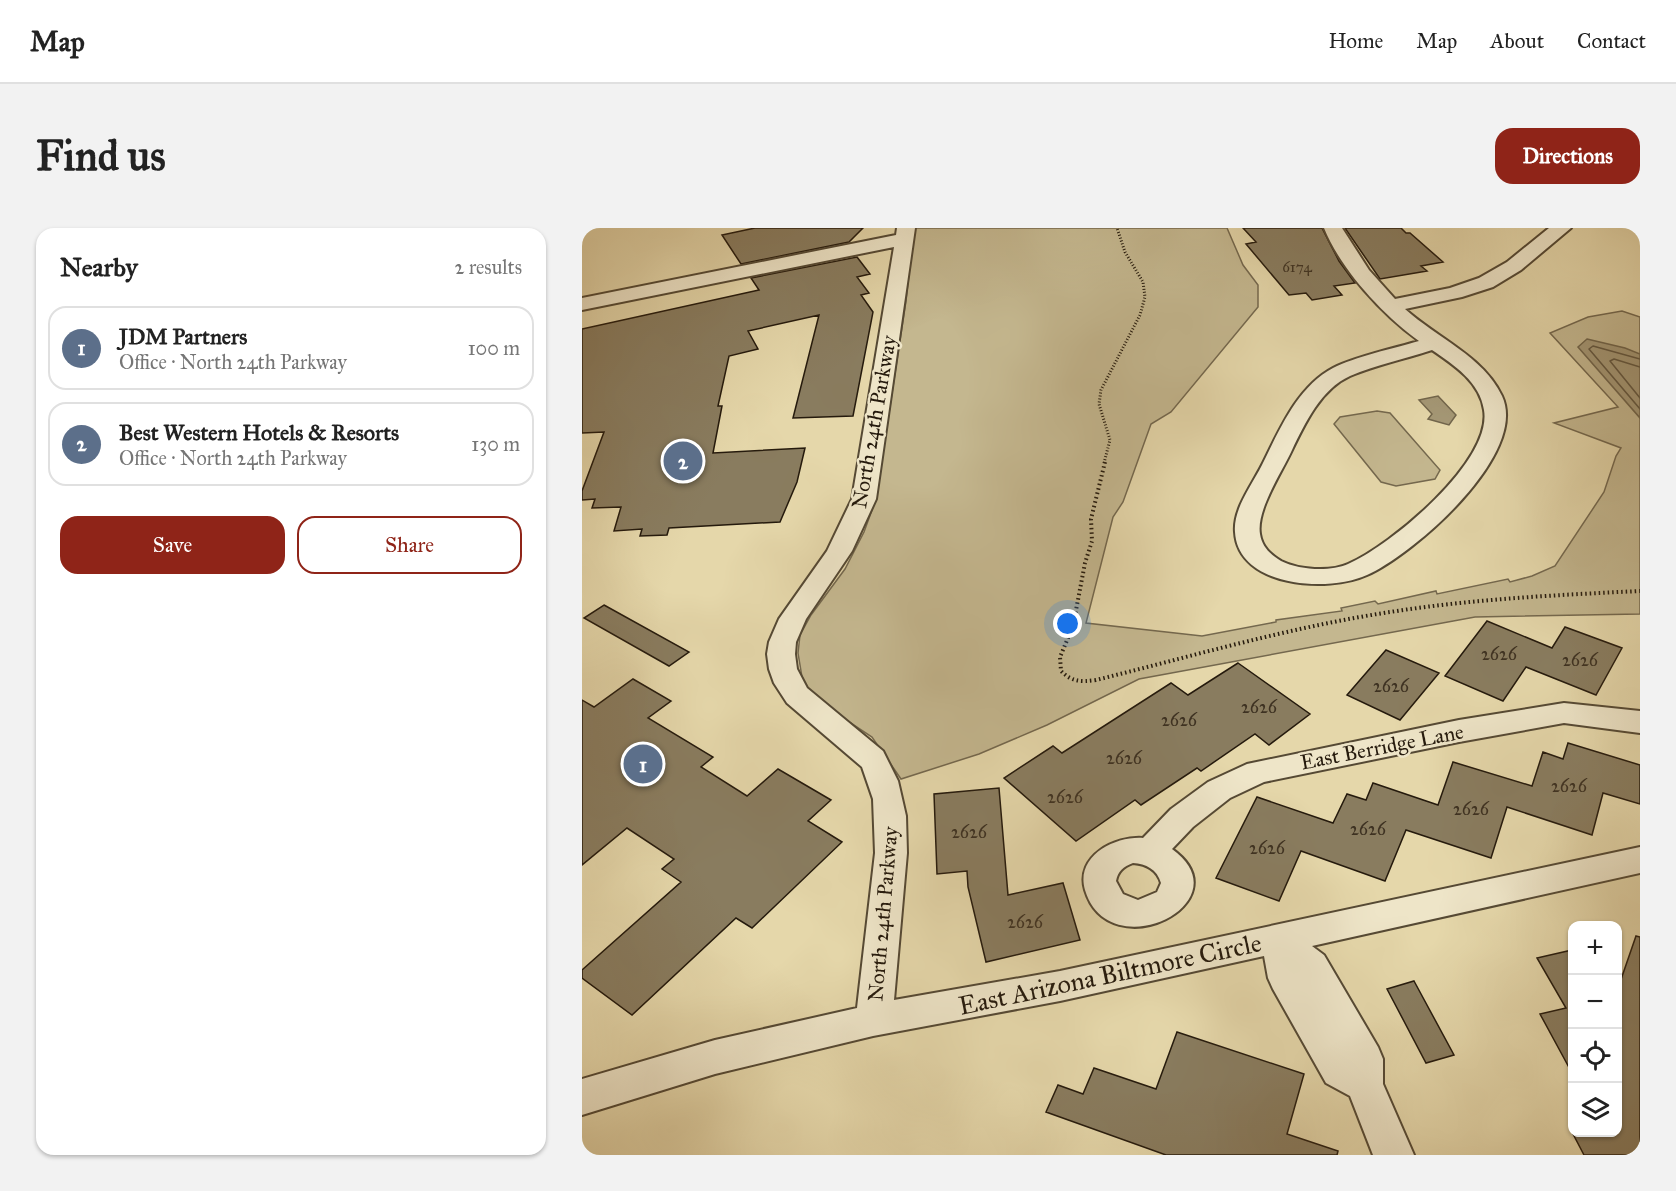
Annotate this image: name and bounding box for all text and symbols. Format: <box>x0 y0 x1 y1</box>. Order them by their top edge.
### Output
text: Map <box>30 24 85 59</box>
text: Home <box>1328 28 1383 54</box>
text: Map <box>1416 28 1457 54</box>
text: About <box>1490 28 1544 54</box>
text: Contact <box>1577 28 1646 54</box>
button: Directions <box>1495 128 1640 184</box>
text: Find us <box>36 130 166 182</box>
text: Nearby <box>60 251 138 283</box>
text: 2 results <box>454 255 522 279</box>
house number: 6174 <box>1282 258 1312 276</box>
text: JDM Partners <box>119 323 247 350</box>
street label: North 24th Parkway <box>846 332 902 511</box>
text: 1 <box>78 336 85 360</box>
text: 100 m <box>468 336 520 360</box>
text: Office · North 24th Parkway <box>119 350 347 374</box>
text: Best Western Hotels & Resorts <box>119 419 399 446</box>
text: 2 <box>77 432 86 456</box>
text: 130 m <box>471 432 520 456</box>
pin: 2 <box>664 438 702 484</box>
text: Office · North 24th Parkway <box>119 446 347 470</box>
button: Save <box>60 516 285 574</box>
button: Share <box>297 516 522 574</box>
your location <box>1053 609 1082 638</box>
house number: 2626 <box>1481 643 1518 665</box>
house number: 2626 <box>1562 649 1599 671</box>
house number: 2626 <box>1373 675 1410 697</box>
house number: 2626 <box>1241 696 1278 718</box>
house number: 2626 <box>1161 709 1198 731</box>
street label: East Berridge Lane <box>1298 718 1466 776</box>
pin: 1 <box>624 742 662 786</box>
house number: 2626 <box>1106 747 1143 769</box>
house number: 2626 <box>1551 775 1588 797</box>
house number: 2626 <box>1047 786 1084 808</box>
house number: 2626 <box>1453 798 1490 820</box>
house number: 2626 <box>1350 818 1387 840</box>
house number: 2626 <box>951 821 988 843</box>
street label: North 24th Parkway <box>862 824 904 1003</box>
house number: 2626 <box>1249 837 1286 859</box>
house number: 2626 <box>1007 911 1044 933</box>
map controls <box>1568 921 1622 1137</box>
button: + <box>1568 921 1622 975</box>
street label: East Arizona Biltmore Circle <box>956 926 1265 1022</box>
button: − <box>1568 975 1622 1029</box>
button: locate <box>1568 1029 1622 1083</box>
button: layers <box>1568 1083 1622 1137</box>

